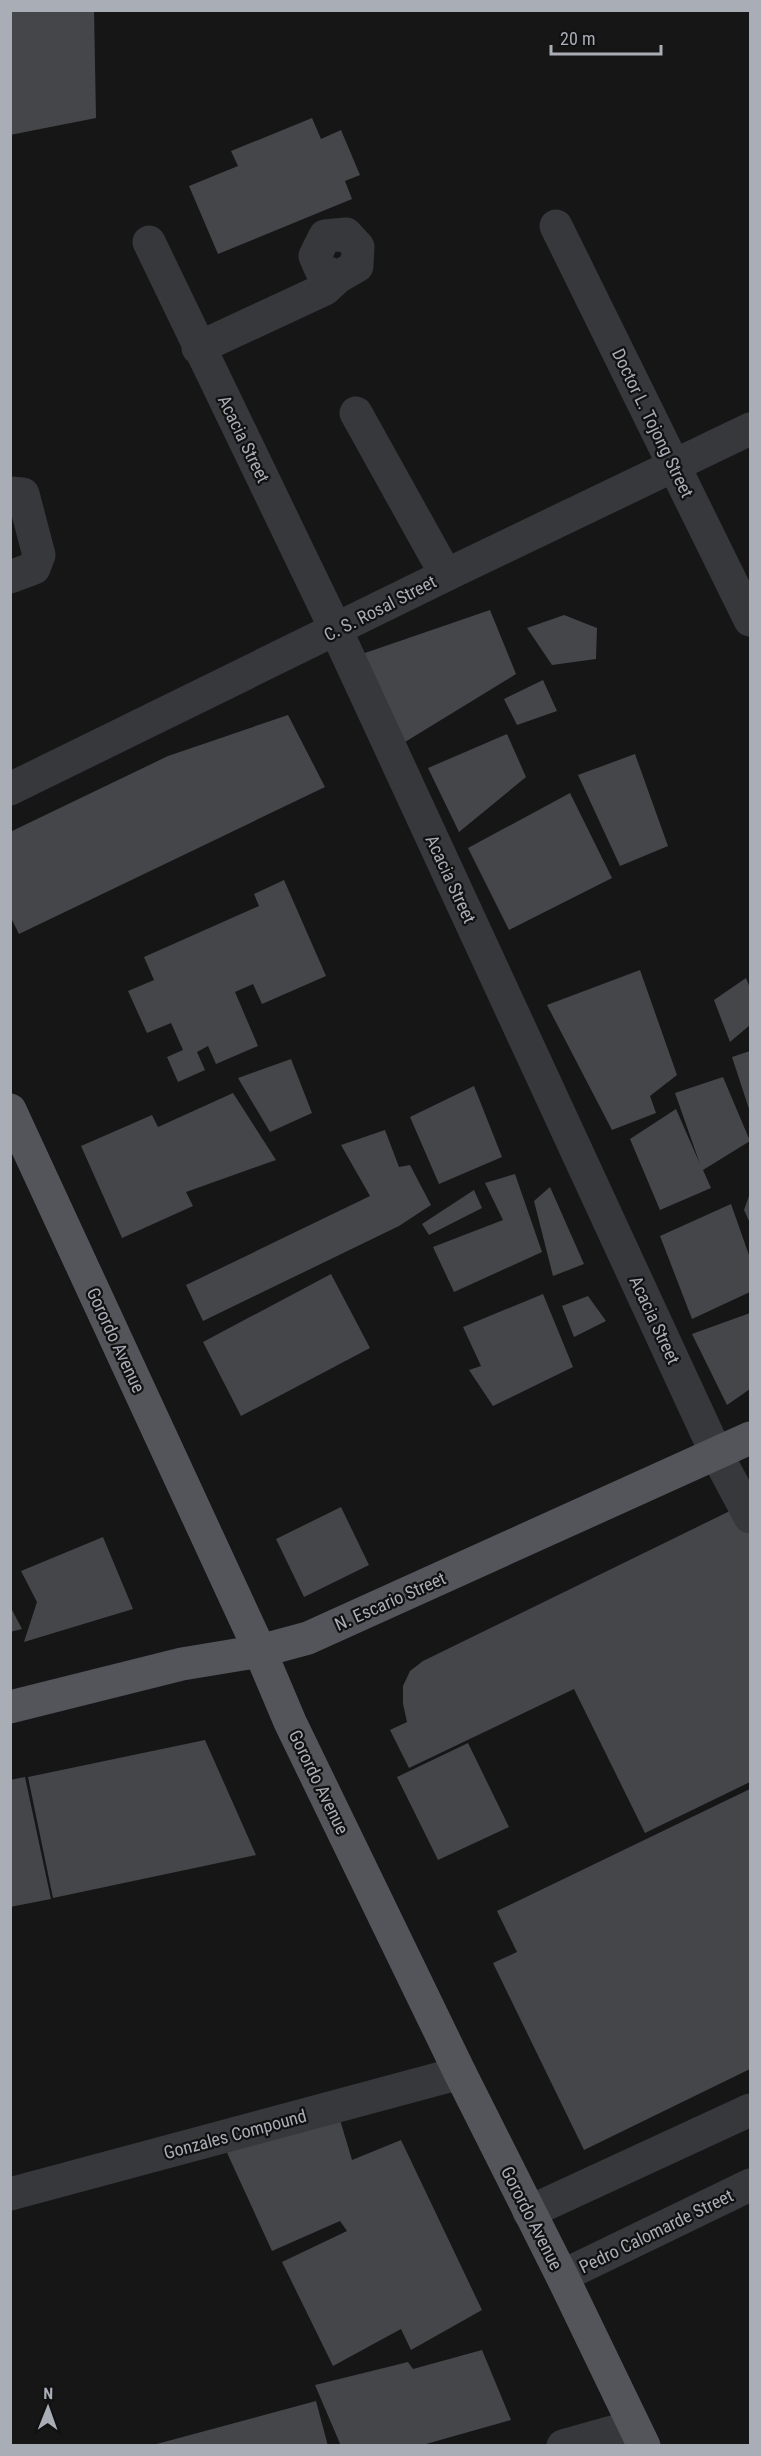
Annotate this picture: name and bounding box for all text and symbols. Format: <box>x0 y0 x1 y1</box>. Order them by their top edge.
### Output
scale bar <box>551 18 660 56</box>
text: 20 m <box>560 28 595 49</box>
street label: Doctor L. Tojong Street <box>608 345 698 501</box>
street label: Acacia Street <box>214 392 274 486</box>
street label: C. S. Rosal Street <box>320 571 440 645</box>
street label: Acacia Street <box>421 832 481 926</box>
street label: Acacia Street <box>625 1273 685 1367</box>
street label: Gorordo Avenue <box>83 1284 149 1396</box>
street label: N. Escario Street <box>331 1567 449 1635</box>
street label: Gorordo Avenue <box>285 1727 353 1837</box>
street label: Gonzales Compound <box>161 2105 309 2163</box>
street label: Gorordo Avenue <box>497 2163 567 2273</box>
street label: Pedro Calomarde Street <box>576 2185 736 2277</box>
north arrow <box>18 2378 78 2438</box>
text: N <box>43 2384 53 2403</box>

